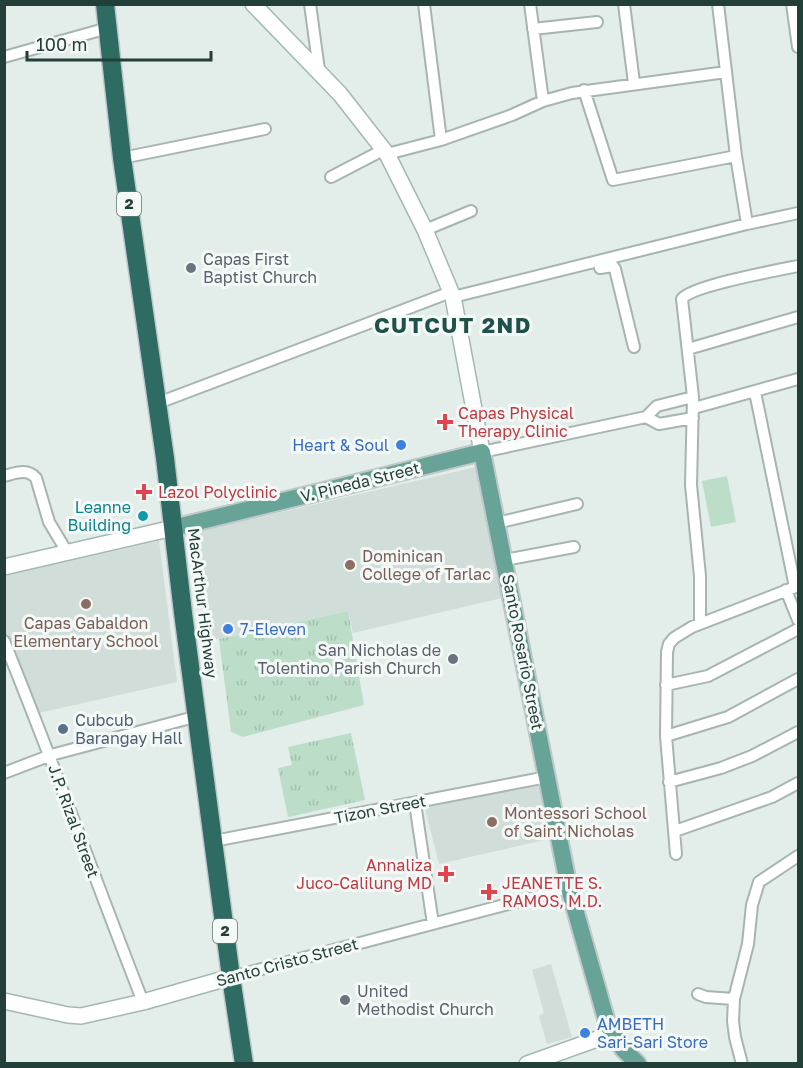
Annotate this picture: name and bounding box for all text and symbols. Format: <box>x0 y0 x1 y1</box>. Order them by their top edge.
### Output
scale bar <box>27 24 212 62</box>
text: 100 m <box>36 33 87 55</box>
road number: 2 <box>117 192 141 216</box>
place label: Capas First Baptist Church <box>203 249 317 287</box>
marker: Capas First Baptist Church <box>184 261 198 275</box>
district label: CUTCUT 2ND <box>374 311 532 338</box>
place label: Capas Physical Therapy Clinic <box>458 403 574 441</box>
marker: Capas Physical Therapy Clinic <box>436 413 454 431</box>
place label: Heart & Soul <box>292 435 389 455</box>
marker: Heart & Soul <box>394 438 408 452</box>
street label: V. Pineda Street <box>298 458 422 506</box>
place label: Lazol Polyclinic <box>158 482 278 502</box>
marker: Lazol Polyclinic <box>135 483 153 501</box>
place label: Leanne Building <box>68 497 131 535</box>
marker: Leanne Building <box>136 509 150 523</box>
street label: MacArthur Highway <box>184 527 222 679</box>
place label: Dominican College of Tarlac <box>362 546 491 584</box>
marker: Dominican College of Tarlac <box>343 558 357 572</box>
street label: Santo Rosario Street <box>498 572 548 732</box>
marker: Capas Gabaldon Elementary School <box>79 597 93 611</box>
place label: Capas Gabaldon Elementary School <box>13 613 159 651</box>
place label: 7-Eleven <box>240 619 306 639</box>
marker: 7-Eleven <box>221 622 235 636</box>
place label: San Nicholas de Tolentino Parish Church <box>258 640 441 678</box>
marker: San Nicholas de Tolentino Parish Church <box>446 652 460 666</box>
place label: Cubcub Barangay Hall <box>75 710 183 748</box>
marker: Cubcub Barangay Hall <box>56 722 70 736</box>
street label: J.P. Rizal Street <box>44 762 104 880</box>
street label: Tizon Street <box>332 790 428 828</box>
place label: Montessori School of Saint Nicholas <box>504 803 647 841</box>
marker: Montessori School of Saint Nicholas <box>485 815 499 829</box>
place label: Annaliza Juco-Calilung MD <box>296 855 432 893</box>
marker: Annaliza Juco-Calilung MD <box>437 865 455 883</box>
place label: JEANETTE S. RAMOS, M.D. <box>502 873 603 911</box>
marker: JEANETTE S. RAMOS, M.D. <box>480 883 498 901</box>
road number: 2 <box>213 919 237 943</box>
street label: Santo Cristo Street <box>214 933 360 991</box>
place label: United Methodist Church <box>357 981 494 1019</box>
marker: United Methodist Church <box>338 993 352 1007</box>
place label: AMBETH Sari-Sari Store <box>597 1014 708 1052</box>
marker: AMBETH Sari-Sari Store <box>578 1026 592 1040</box>

